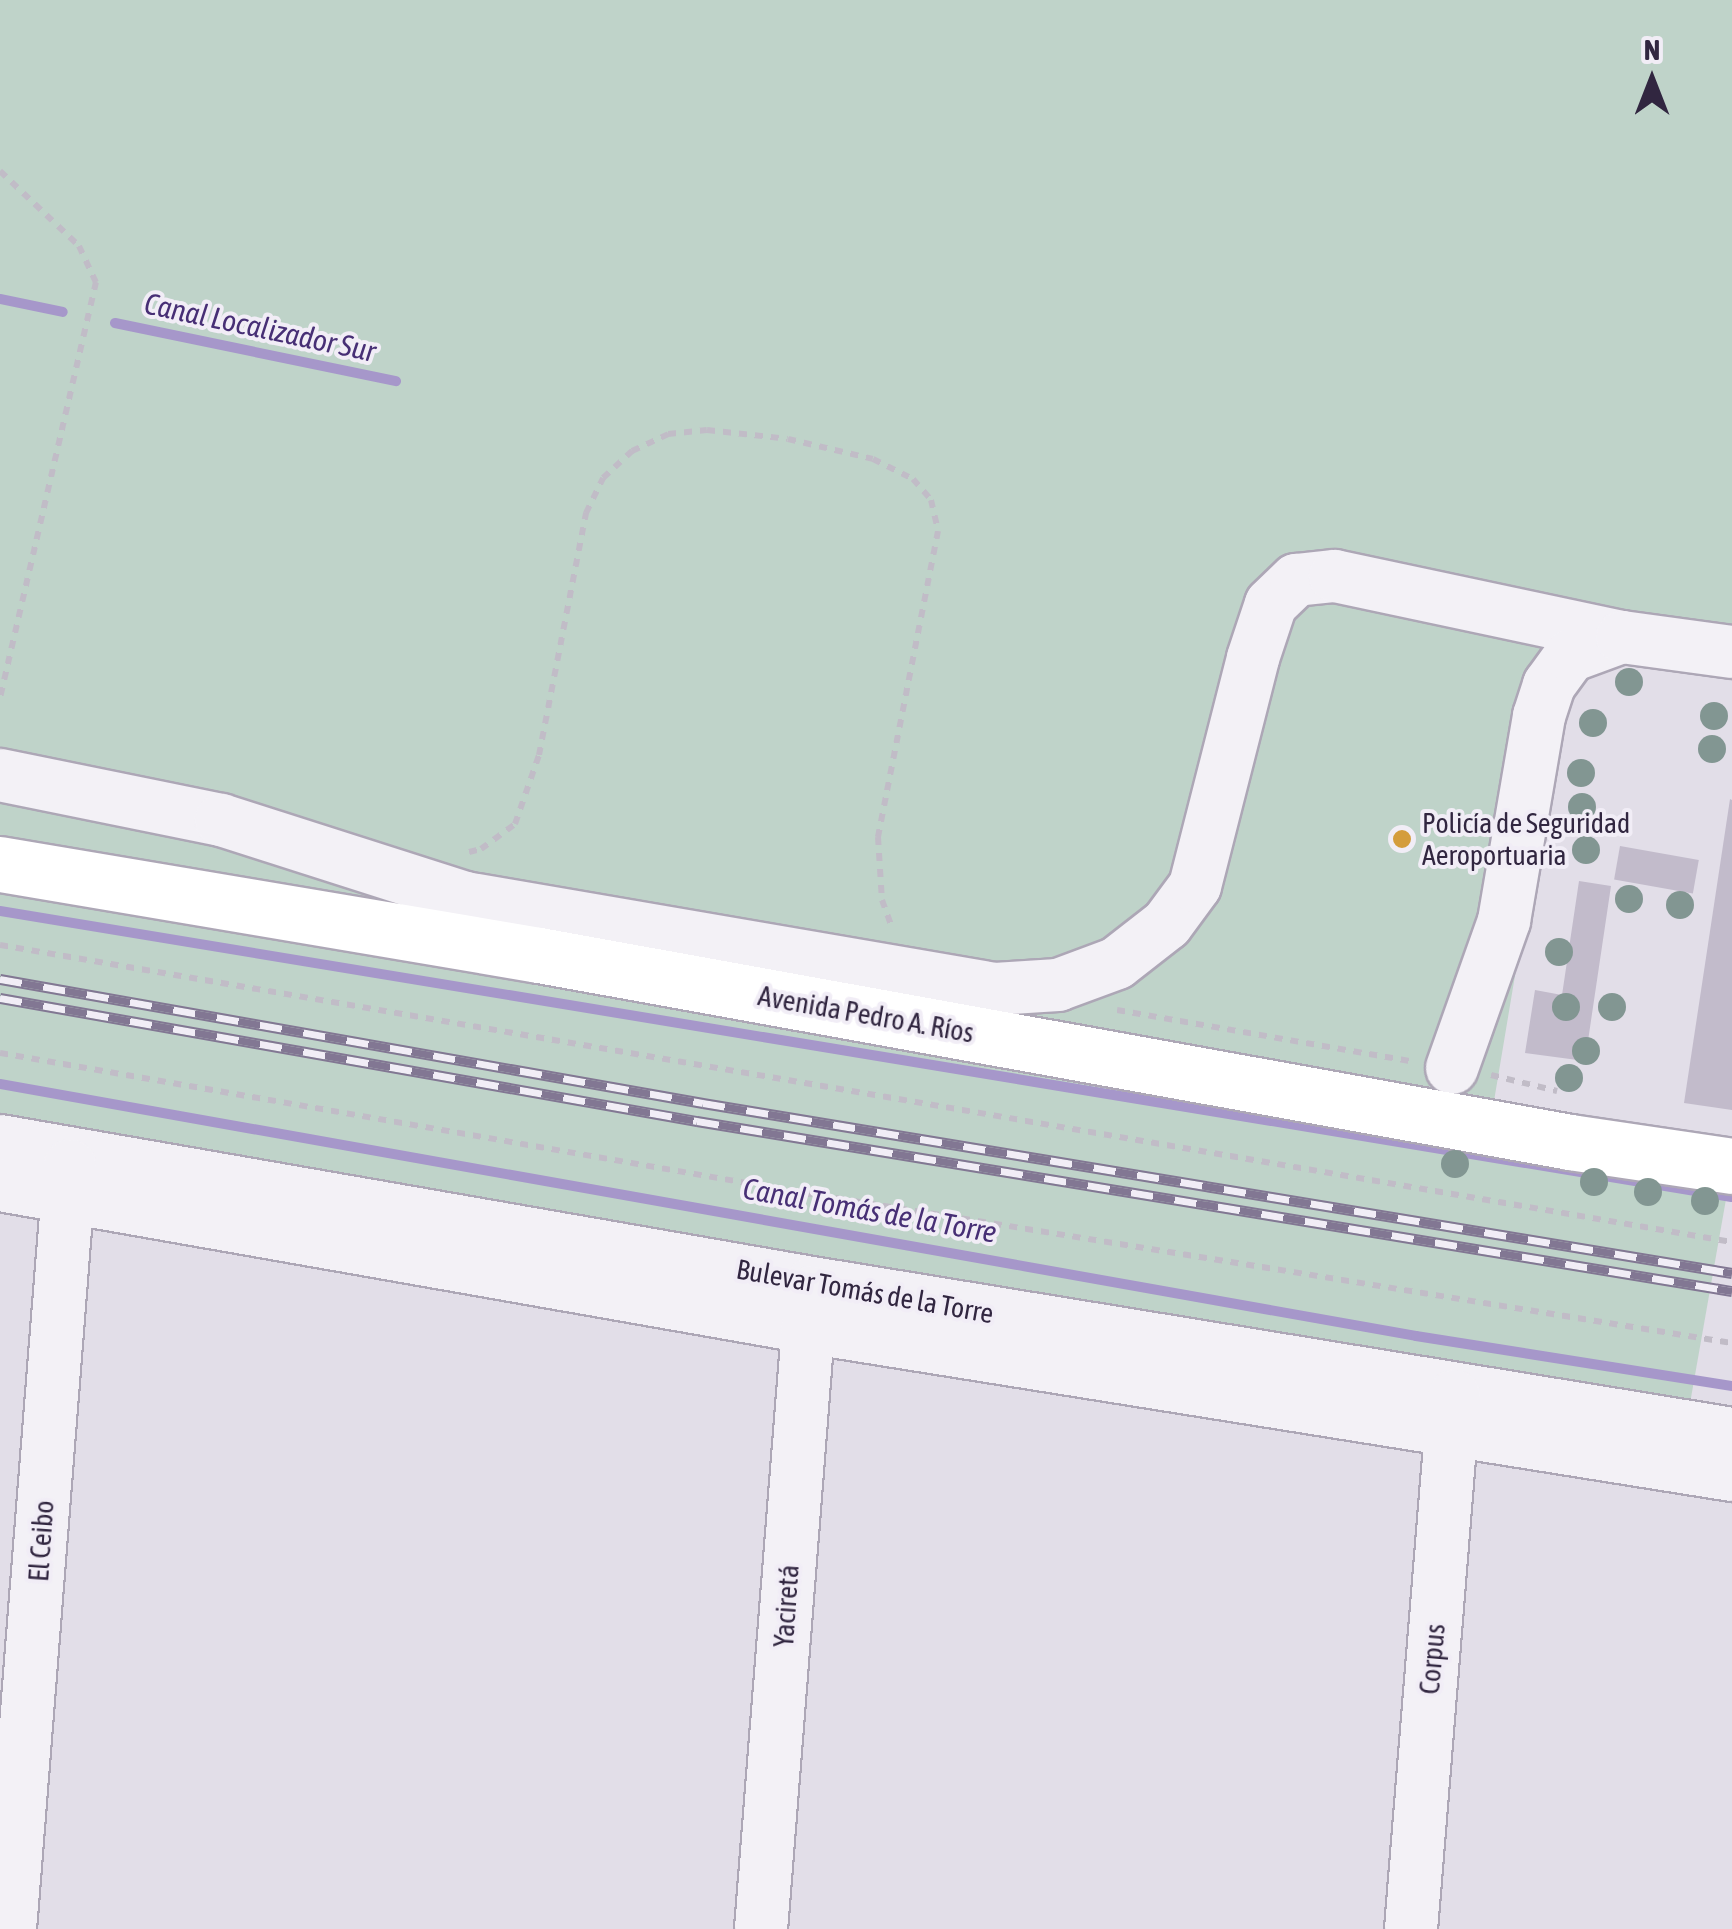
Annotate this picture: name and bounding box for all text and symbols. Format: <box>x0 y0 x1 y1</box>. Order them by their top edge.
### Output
north arrow <box>1602 30 1702 130</box>
text: N <box>1644 34 1660 66</box>
water label: Canal Localizador Sur <box>141 285 379 369</box>
place label: Policía de Seguridad Aeroportuaria <box>1422 806 1630 872</box>
marker: Policía de Seguridad Aeroportuaria <box>1391 828 1413 850</box>
street label: Avenida Pedro A. Ríos <box>756 978 976 1050</box>
water label: Canal Tomás de la Torre <box>740 1170 1000 1250</box>
street label: Bulevar Tomás de la Torre <box>734 1252 996 1330</box>
street label: El Ceibo <box>21 1499 61 1583</box>
street label: Yaciretá <box>766 1564 806 1648</box>
street label: Corpus <box>1412 1622 1452 1696</box>

